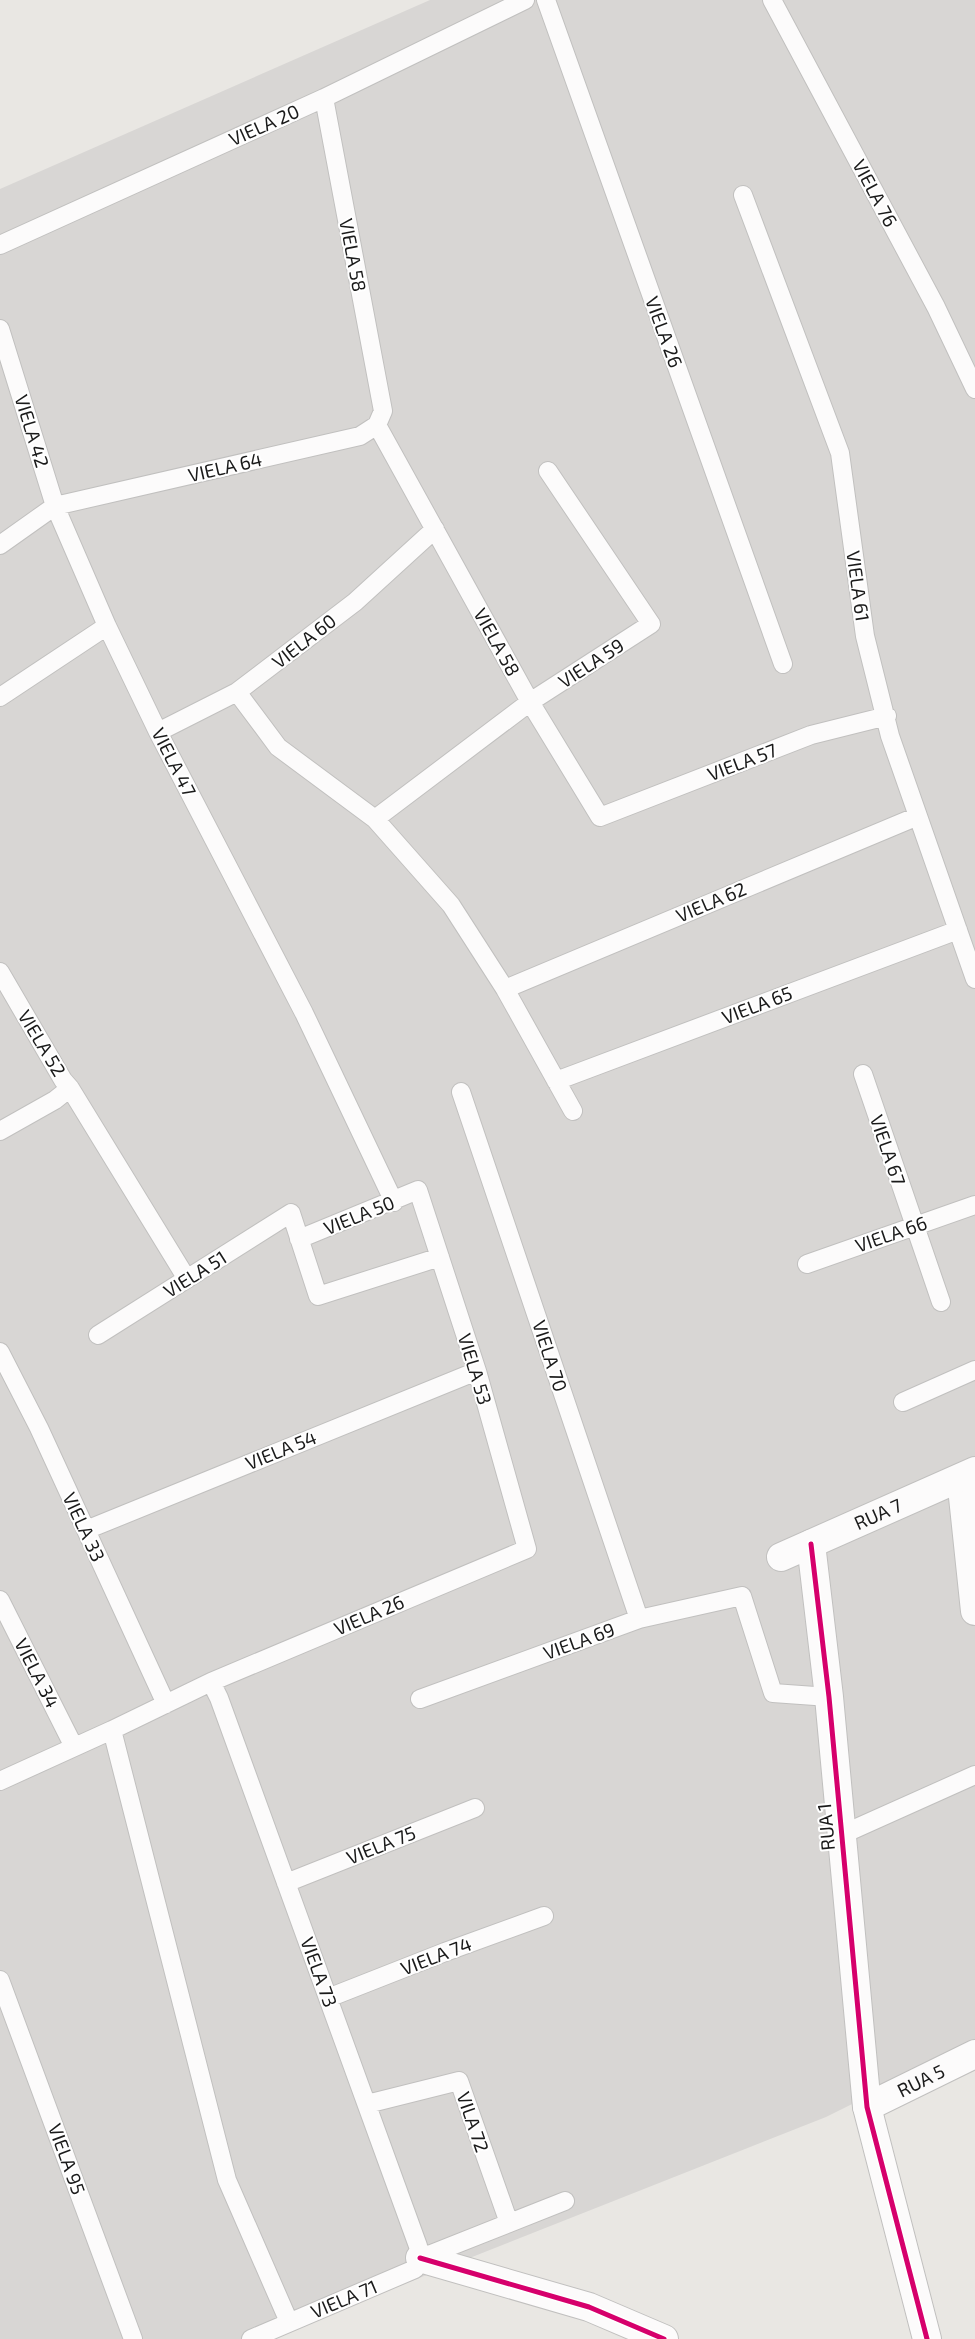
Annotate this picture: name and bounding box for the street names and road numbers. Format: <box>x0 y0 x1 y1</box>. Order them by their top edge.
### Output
street label: VIELA 20 <box>225 99 303 150</box>
street label: VIELA 76 <box>848 155 903 230</box>
street label: VIELA 58 <box>335 216 372 294</box>
street label: VIELA 26 <box>641 293 688 371</box>
street label: VIELA 42 <box>11 392 54 470</box>
street label: VIELA 64 <box>186 447 264 486</box>
street label: VIELA 61 <box>842 549 875 623</box>
street label: VIELA 58 <box>469 604 526 680</box>
street label: VIELA 60 <box>267 608 340 673</box>
street label: VIELA 59 <box>554 633 628 692</box>
street label: VIELA 47 <box>147 724 202 800</box>
street label: VIELA 57 <box>704 738 780 785</box>
street label: VIELA 62 <box>672 876 749 927</box>
street label: VIELA 65 <box>718 981 795 1028</box>
street label: VIELA 52 <box>14 1005 71 1080</box>
street label: VIELA 67 <box>866 1112 911 1188</box>
street label: VIELA 50 <box>320 1190 398 1239</box>
street label: VIELA 66 <box>852 1211 930 1256</box>
street label: VIELA 51 <box>159 1245 231 1302</box>
street label: VIELA 70 <box>528 1317 573 1394</box>
street label: VIELA 53 <box>454 1330 497 1407</box>
street label: VIELA 54 <box>242 1425 320 1474</box>
street label: VIELA 33 <box>58 1489 110 1565</box>
street label: RUA 7 <box>850 1493 905 1534</box>
street label: VIELA 26 <box>330 1589 407 1640</box>
street label: VIELA 69 <box>540 1617 618 1664</box>
street label: VIELA 34 <box>10 1634 65 1711</box>
street label: RUA 1 <box>812 1802 839 1852</box>
street label: VIELA 75 <box>343 1820 419 1869</box>
street label: VIELA 74 <box>397 1932 474 1980</box>
street label: VIELA 73 <box>296 1934 343 2010</box>
street label: RUA 5 <box>893 2059 948 2101</box>
street label: VILA 72 <box>452 2089 494 2155</box>
street label: VIELA 95 <box>44 2120 91 2197</box>
street label: VIELA 71 <box>307 2274 380 2323</box>

